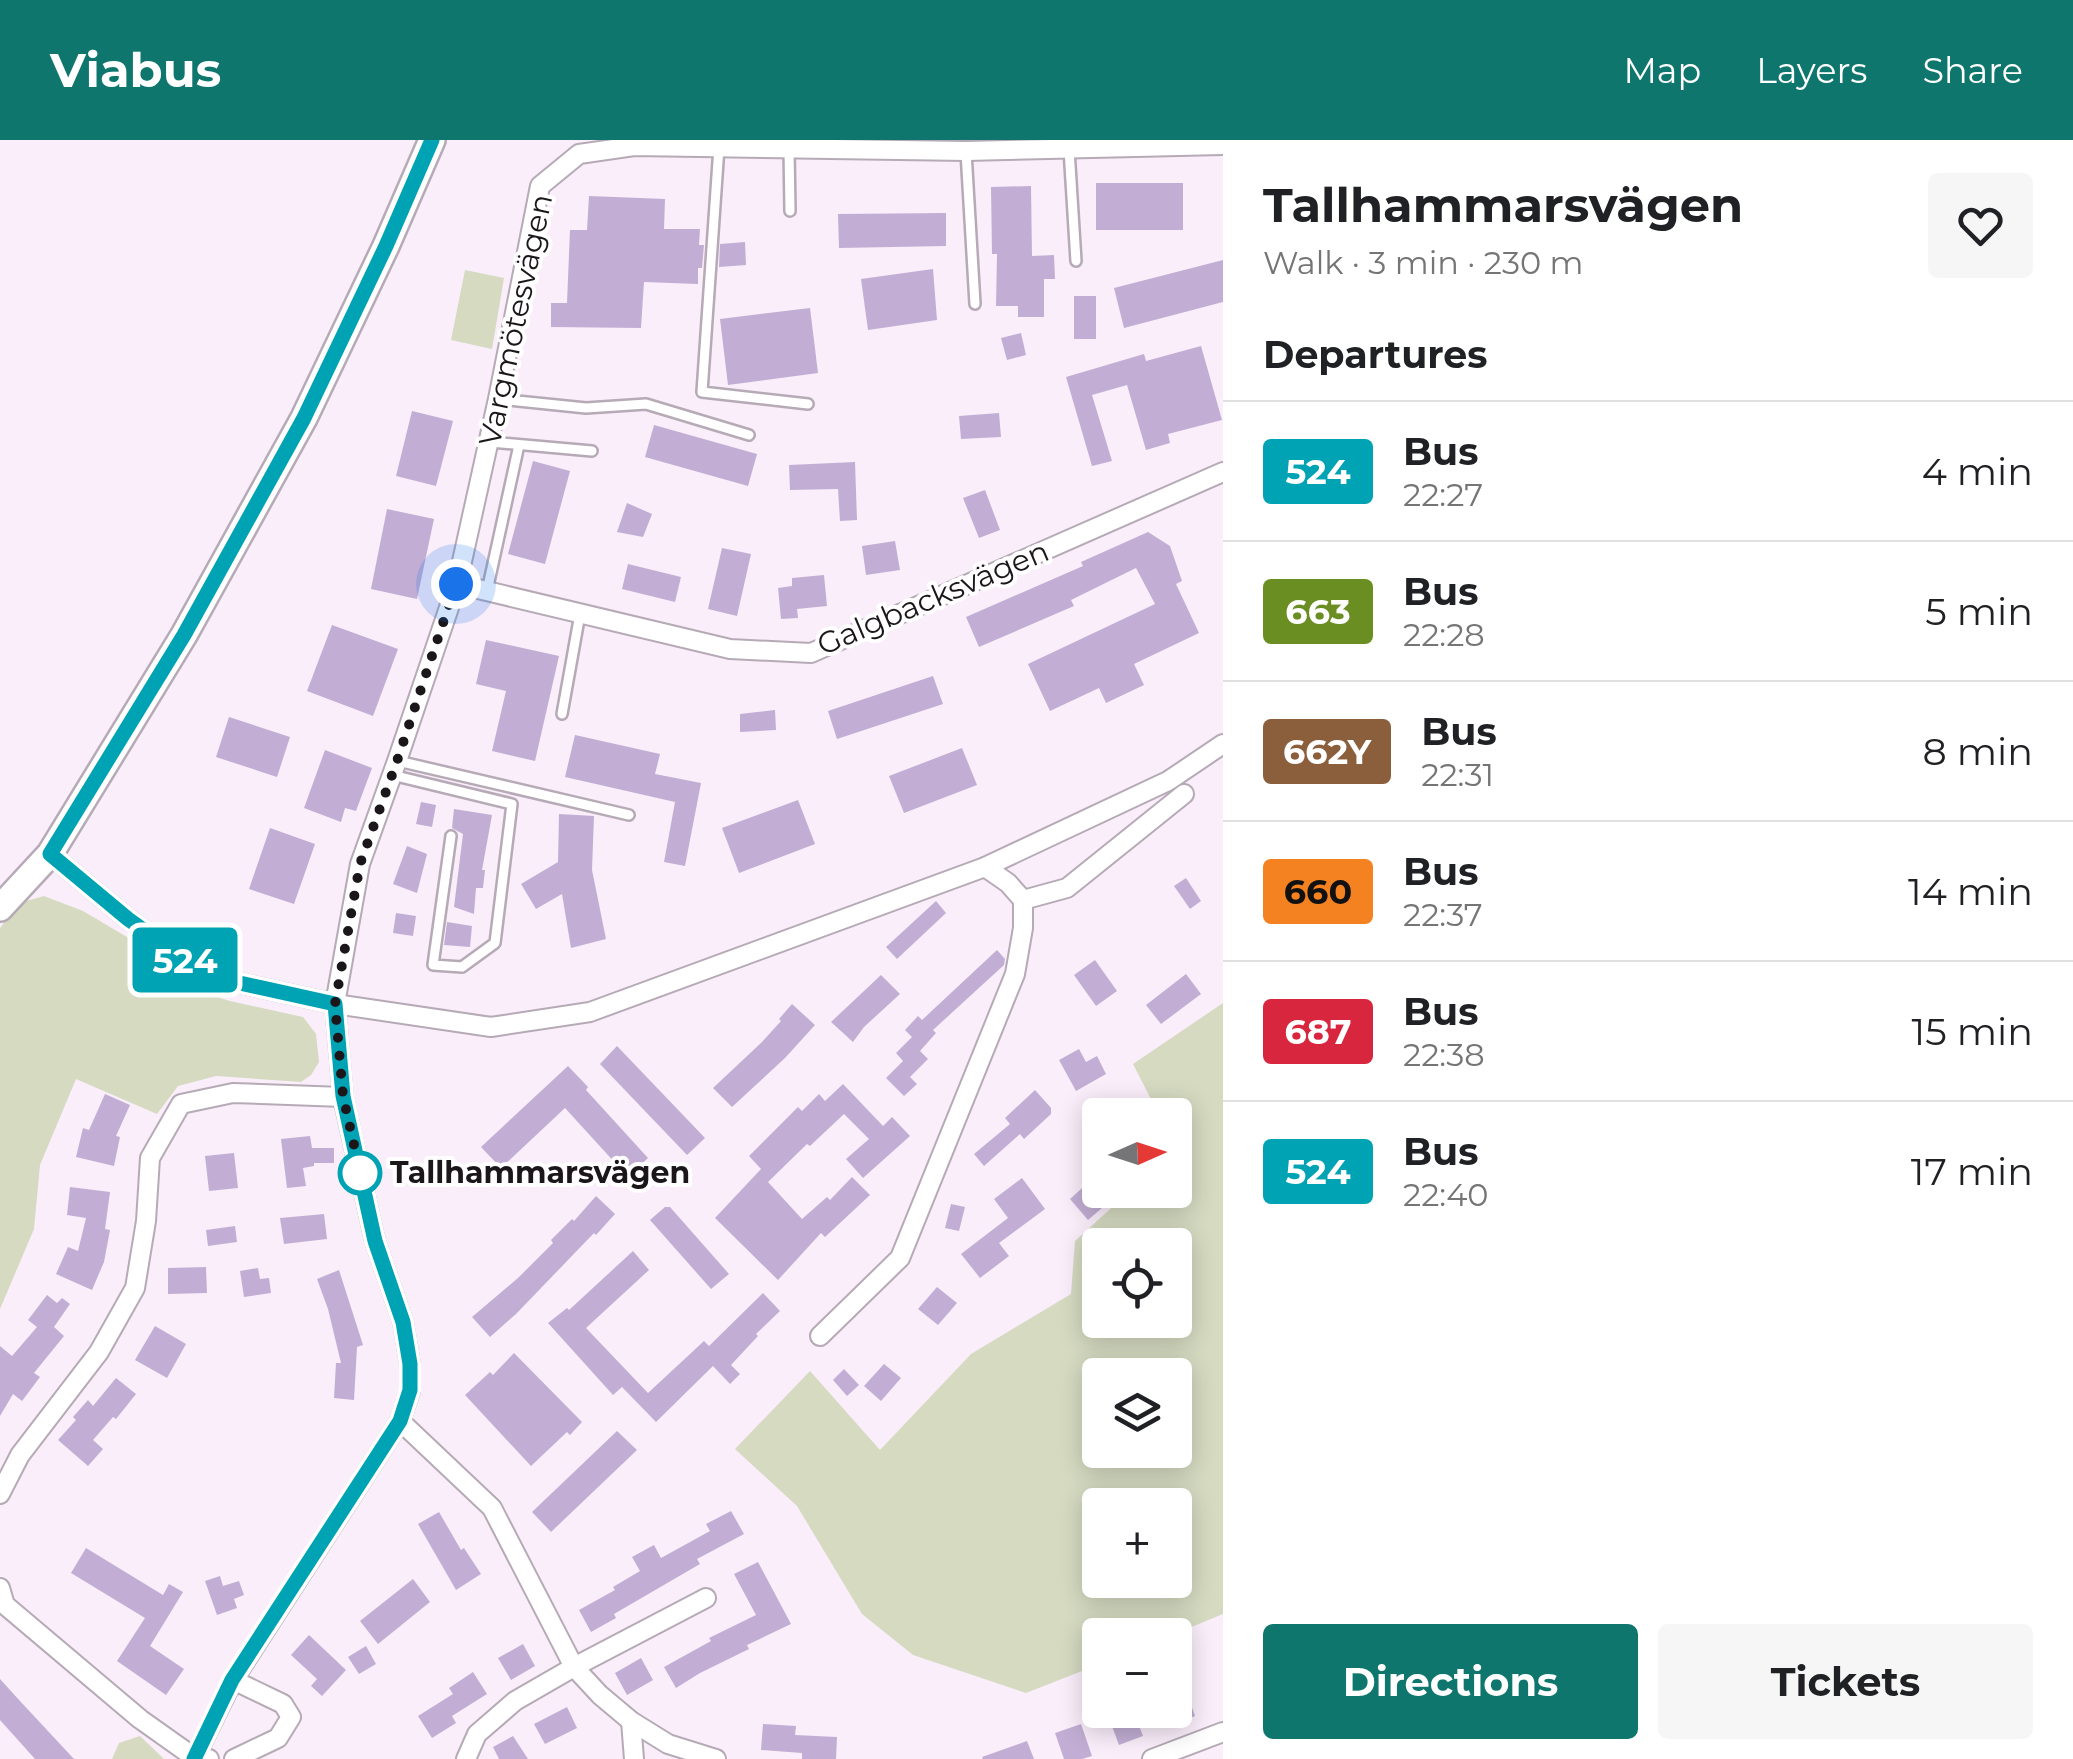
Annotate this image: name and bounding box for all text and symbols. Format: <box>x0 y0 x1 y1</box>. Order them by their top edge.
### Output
text: Viabus <box>50 41 221 99</box>
text: Map <box>1623 49 1701 92</box>
text: Layers <box>1756 49 1867 92</box>
text: Share <box>1922 49 2023 92</box>
button: heart <box>1928 173 2033 278</box>
text: Tallhammarsvägen <box>1263 176 1743 234</box>
street label: Vargmötesvägen <box>471 191 560 449</box>
text: Walk · 3 min · 230 m <box>1263 243 1583 282</box>
text: Departures <box>1263 331 1487 378</box>
text: Bus <box>1403 428 1478 475</box>
text: 4 min <box>1922 448 2033 495</box>
text: 524 <box>1285 450 1351 493</box>
text: 22:27 <box>1403 475 1483 514</box>
street label: Galgbacksvägen <box>811 532 1054 663</box>
your location <box>431 559 481 609</box>
text: Bus <box>1403 568 1478 615</box>
text: 5 min <box>1925 588 2033 635</box>
text: 663 <box>1285 590 1351 633</box>
text: 22:28 <box>1403 615 1485 654</box>
text: Bus <box>1421 708 1497 755</box>
text: 8 min <box>1923 728 2033 775</box>
text: 662Y <box>1283 730 1371 773</box>
text: 22:31 <box>1421 755 1494 794</box>
text: Bus <box>1403 848 1478 895</box>
text: 14 min <box>1908 868 2033 915</box>
text: 660 <box>1284 870 1352 913</box>
text: 22:37 <box>1403 895 1483 934</box>
line badge: 524 <box>128 928 242 992</box>
text: 524 <box>152 939 218 982</box>
text: Bus <box>1403 988 1478 1035</box>
text: 15 min <box>1912 1008 2033 1055</box>
text: 687 <box>1284 1010 1352 1053</box>
text: 22:38 <box>1403 1035 1485 1074</box>
north arrow <box>1082 1098 1192 1208</box>
map controls <box>1082 1098 1192 1728</box>
text: Bus <box>1403 1128 1478 1175</box>
text: 17 min <box>1911 1148 2033 1195</box>
text: 524 <box>1285 1150 1351 1193</box>
marker: Tallhammarsvägen <box>339 1152 381 1194</box>
place label: Tallhammarsvägen <box>390 1154 690 1191</box>
text: 22:40 <box>1403 1175 1488 1214</box>
button: locate <box>1082 1228 1192 1338</box>
button: layers <box>1082 1358 1192 1468</box>
button: + <box>1082 1488 1192 1598</box>
button: − <box>1082 1618 1192 1728</box>
button: Directions <box>1263 1624 1638 1739</box>
button: Tickets <box>1658 1624 2033 1739</box>

